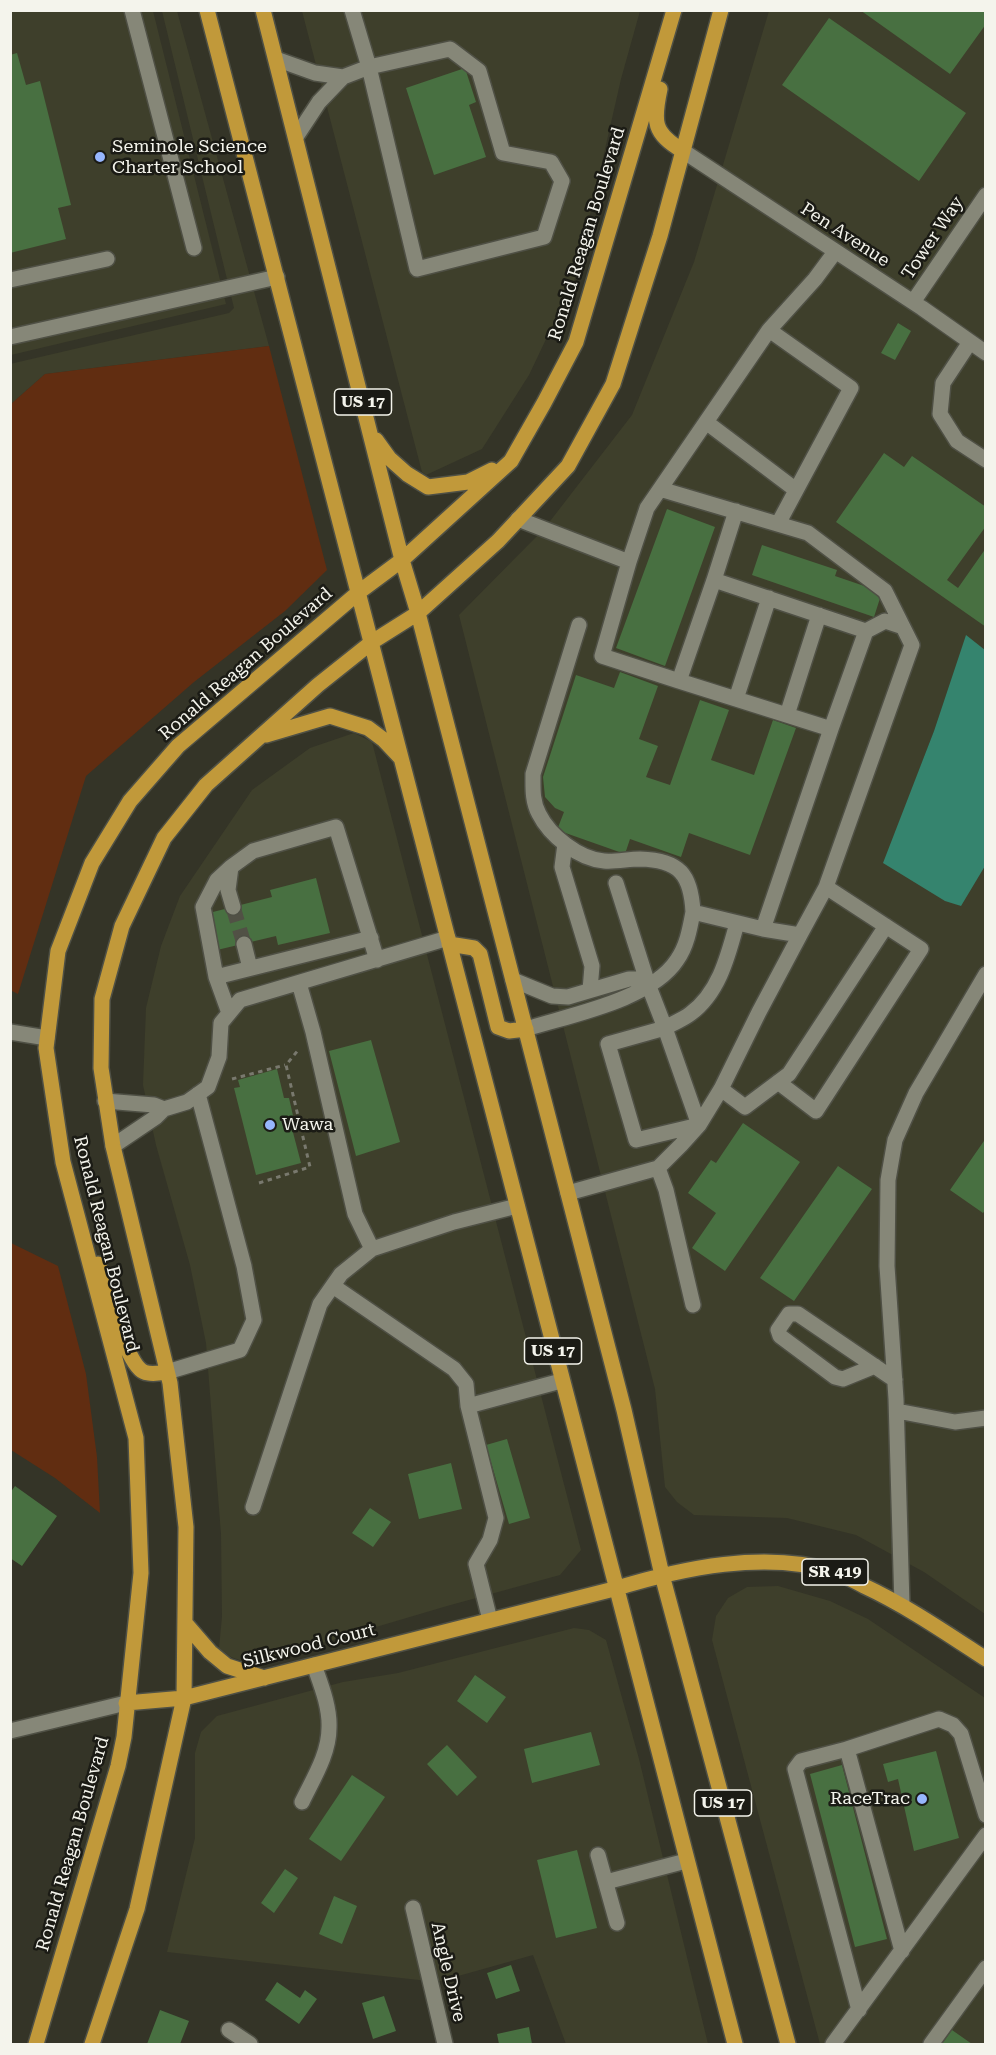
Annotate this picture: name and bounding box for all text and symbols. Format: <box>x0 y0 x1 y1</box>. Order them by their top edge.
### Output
street label: Ronald Reagan Boulevard <box>544 125 630 343</box>
place label: Seminole Science Charter School <box>112 136 267 178</box>
marker: Seminole Science Charter School <box>93 150 107 164</box>
street label: Tower Way <box>897 192 969 284</box>
street label: Pen Avenue <box>796 198 894 272</box>
road number: US 17 <box>334 389 392 415</box>
street label: Ronald Reagan Boulevard <box>155 583 337 745</box>
place label: Wawa <box>282 1114 333 1136</box>
marker: Wawa <box>263 1118 277 1132</box>
street label: Ronald Reagan Boulevard <box>69 1134 143 1354</box>
road number: US 17 <box>524 1338 582 1364</box>
road number: SR 419 <box>802 1559 868 1585</box>
street label: Silkwood Court <box>240 1619 378 1673</box>
street label: Ronald Reagan Boulevard <box>32 1734 114 1954</box>
place label: RaceTrac <box>830 1788 910 1810</box>
road number: US 17 <box>694 1790 752 1816</box>
marker: RaceTrac <box>915 1792 929 1806</box>
street label: Angle Drive <box>426 1920 470 2024</box>

